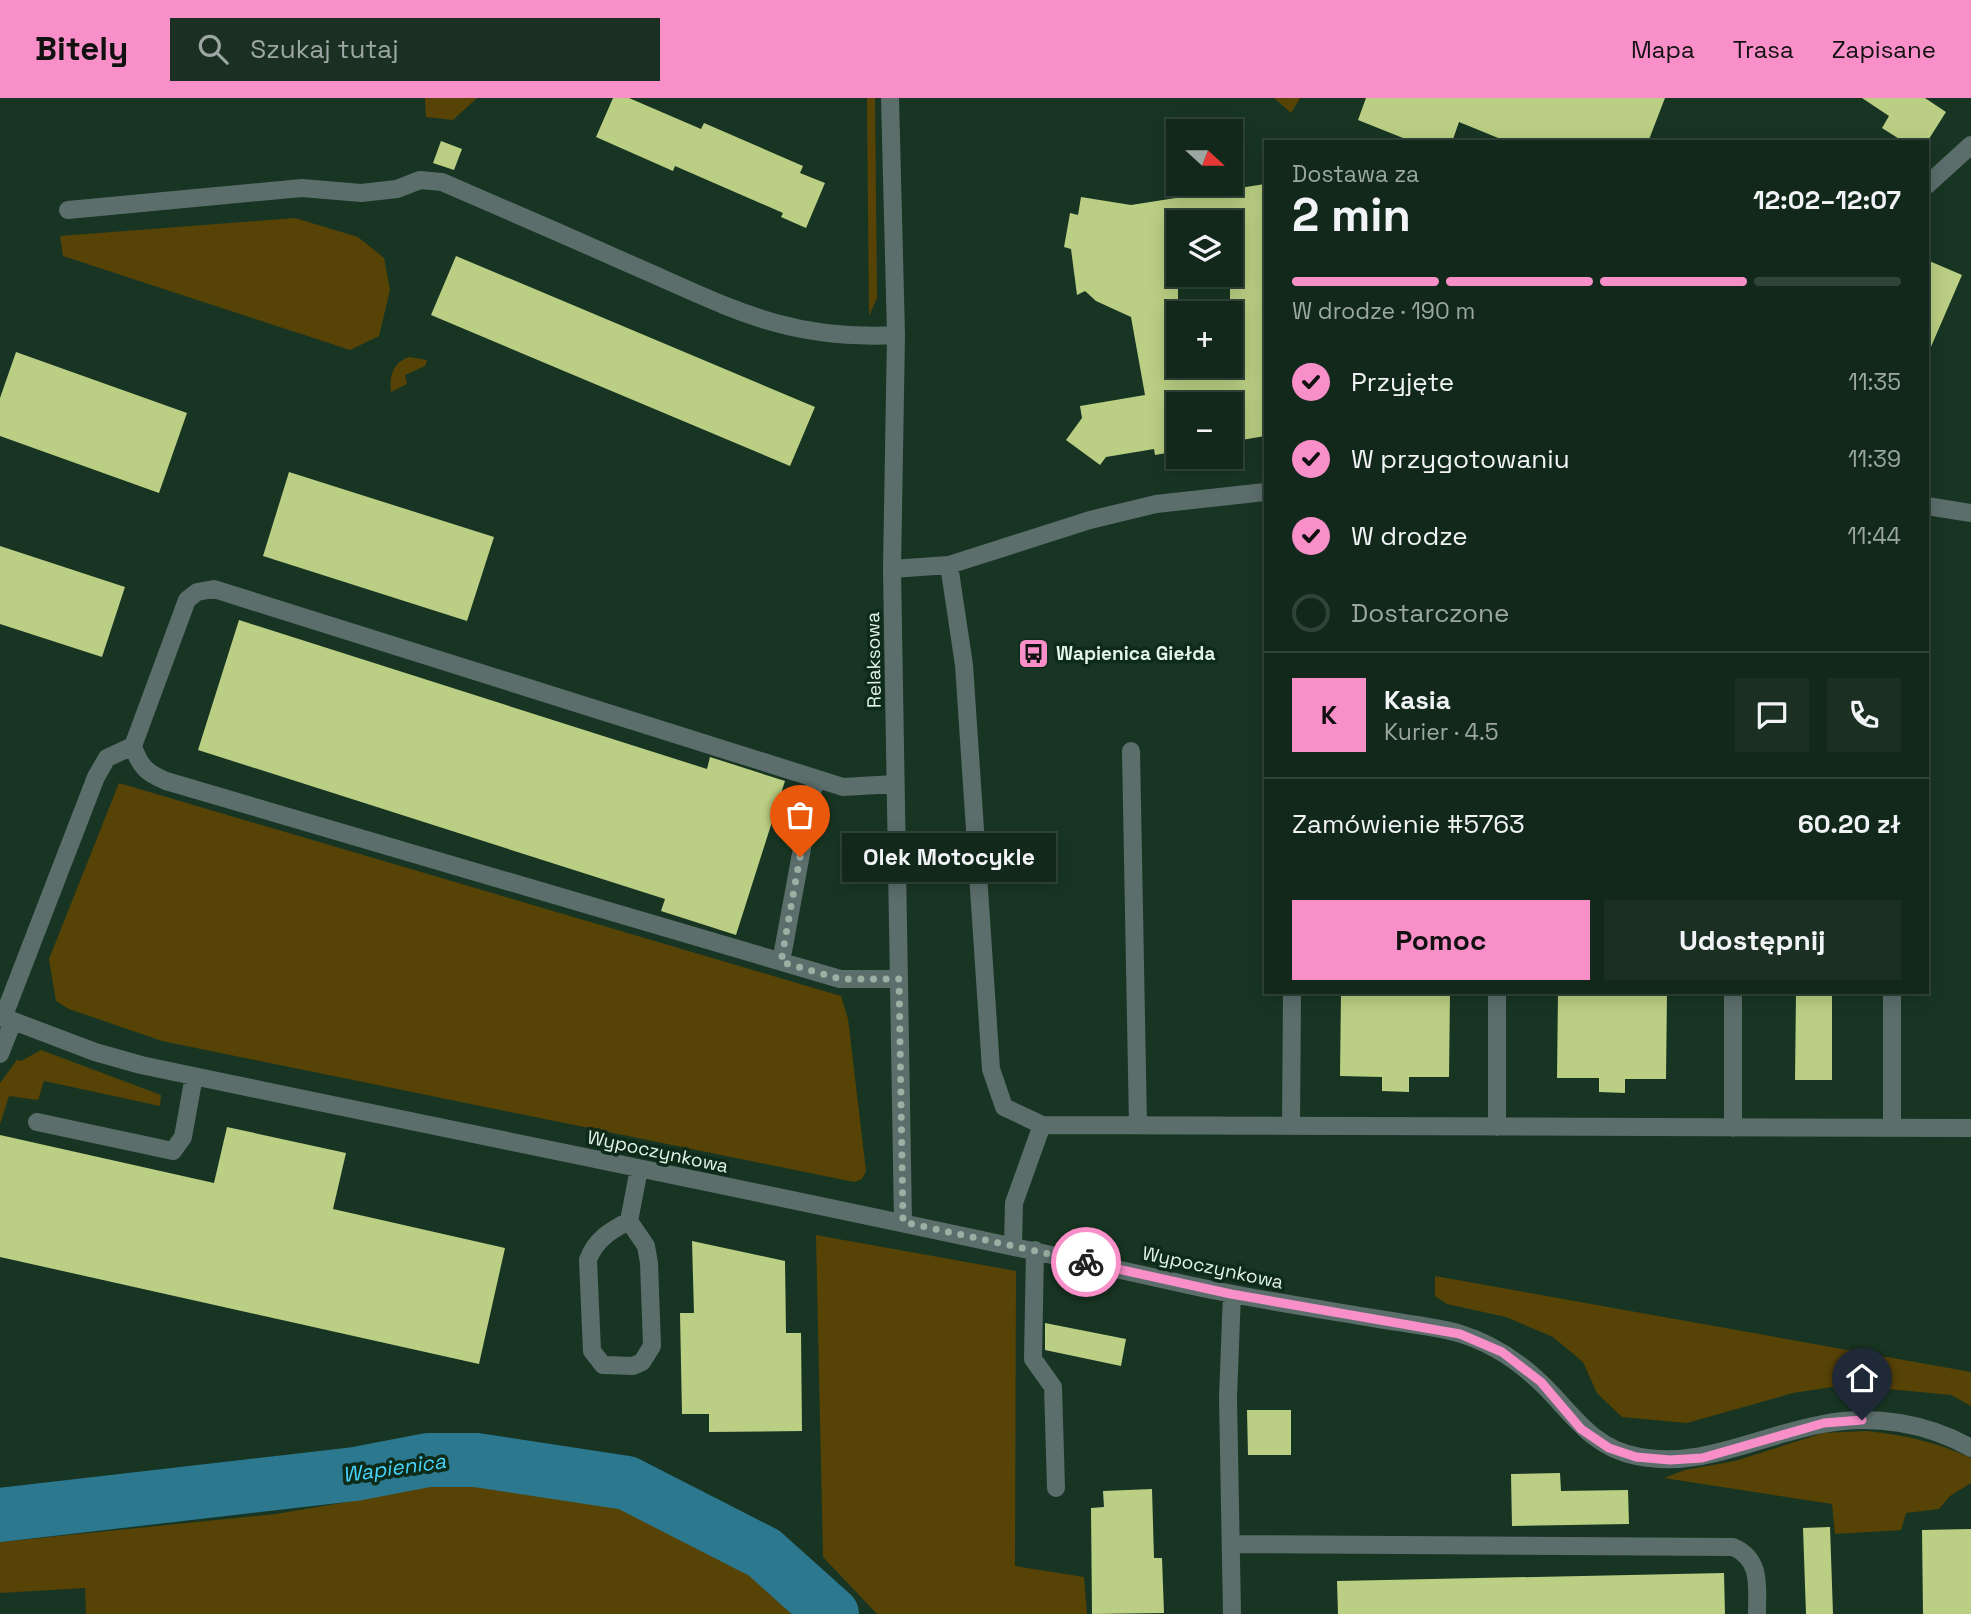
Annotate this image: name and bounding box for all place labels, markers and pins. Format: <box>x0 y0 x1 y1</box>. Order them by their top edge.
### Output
bus stop icon: Wapienica Giełda <box>1016 636 1050 670</box>
place label: Wapienica Giełda <box>1056 641 1215 666</box>
pin <box>770 785 830 857</box>
callout: Olek Motocykle <box>842 832 1056 882</box>
pin <box>1832 1348 1892 1420</box>

